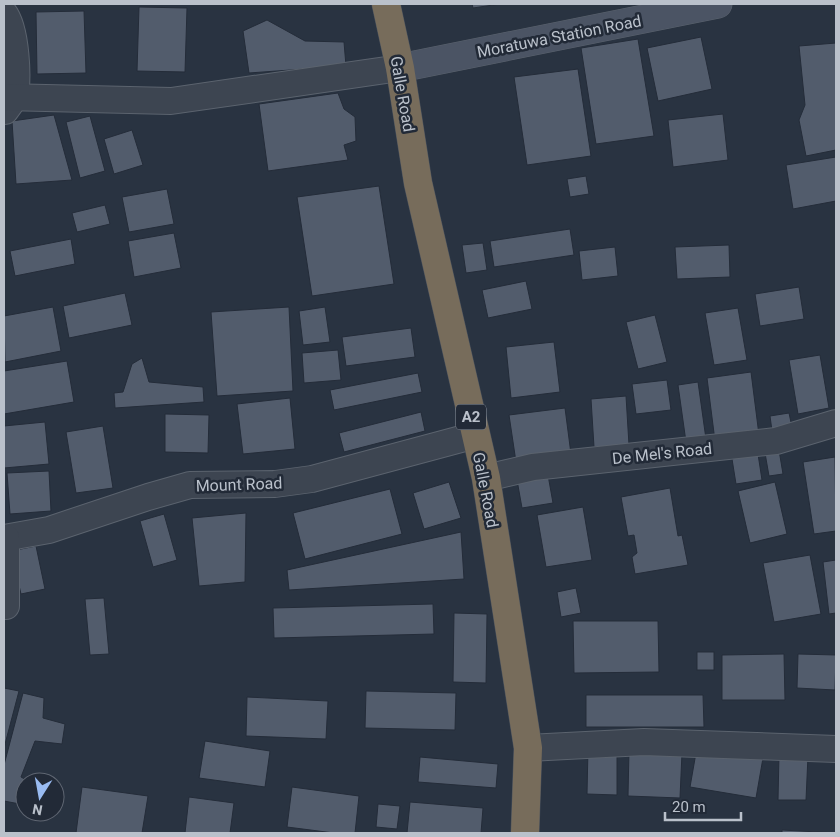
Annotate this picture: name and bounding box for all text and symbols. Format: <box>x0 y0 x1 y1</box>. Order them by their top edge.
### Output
street label: Moratuwa Station Road <box>475 11 643 62</box>
street label: Galle Road <box>387 55 419 133</box>
road number: A2 <box>456 404 486 430</box>
street label: De Mel's Road <box>611 439 713 468</box>
street label: Galle Road <box>469 451 502 529</box>
street label: Mount Road <box>195 473 283 496</box>
north arrow <box>15 772 65 822</box>
scale bar <box>665 790 741 822</box>
text: 20 m <box>672 798 706 816</box>
text: N <box>31 801 44 819</box>

